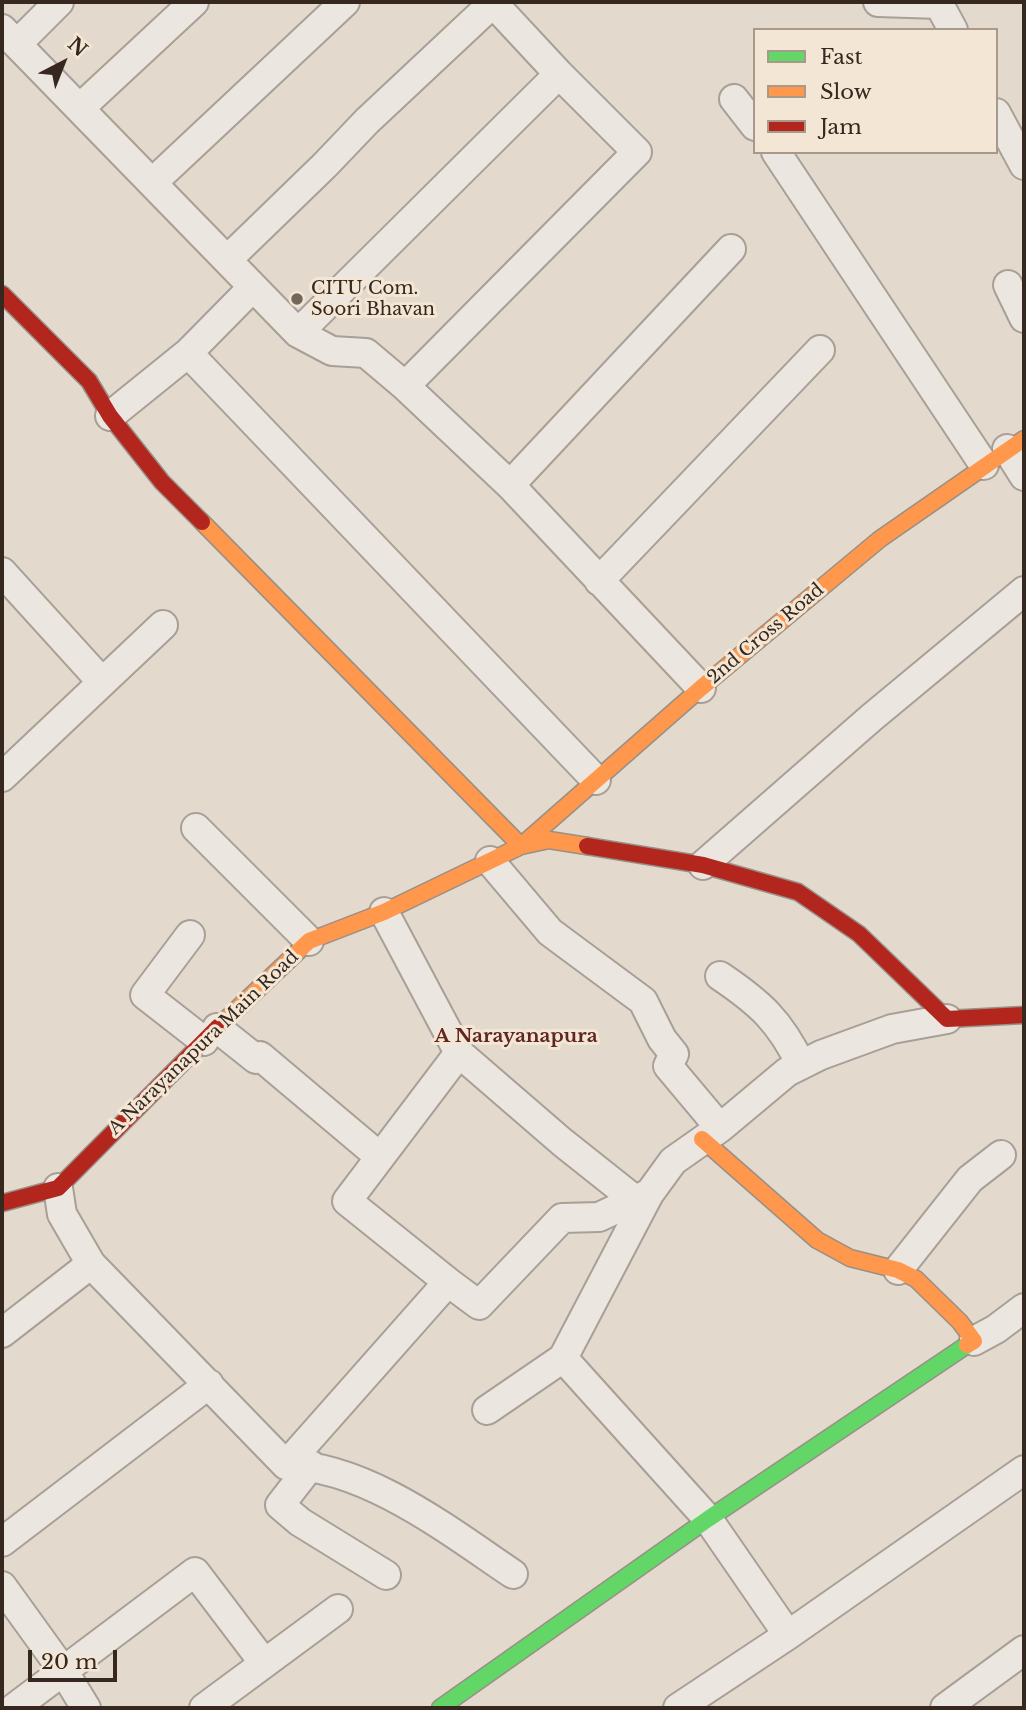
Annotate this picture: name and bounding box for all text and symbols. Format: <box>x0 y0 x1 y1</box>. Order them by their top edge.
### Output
north arrow <box>28 28 98 98</box>
legend <box>753 28 998 154</box>
text: N <box>63 32 92 62</box>
text: Fast <box>820 44 862 70</box>
text: Slow <box>820 79 872 105</box>
text: Jam <box>820 114 862 140</box>
place label: CITU Com. Soori Bhavan <box>311 278 435 320</box>
marker: CITU Com. Soori Bhavan <box>289 291 305 307</box>
street label: 2nd Cross Road <box>704 579 828 689</box>
street label: A Narayanapura Main Road <box>105 946 303 1140</box>
district label: A Narayanapura <box>434 1026 598 1048</box>
scale bar <box>32 1636 121 1680</box>
text: 20 m <box>41 1649 98 1675</box>

